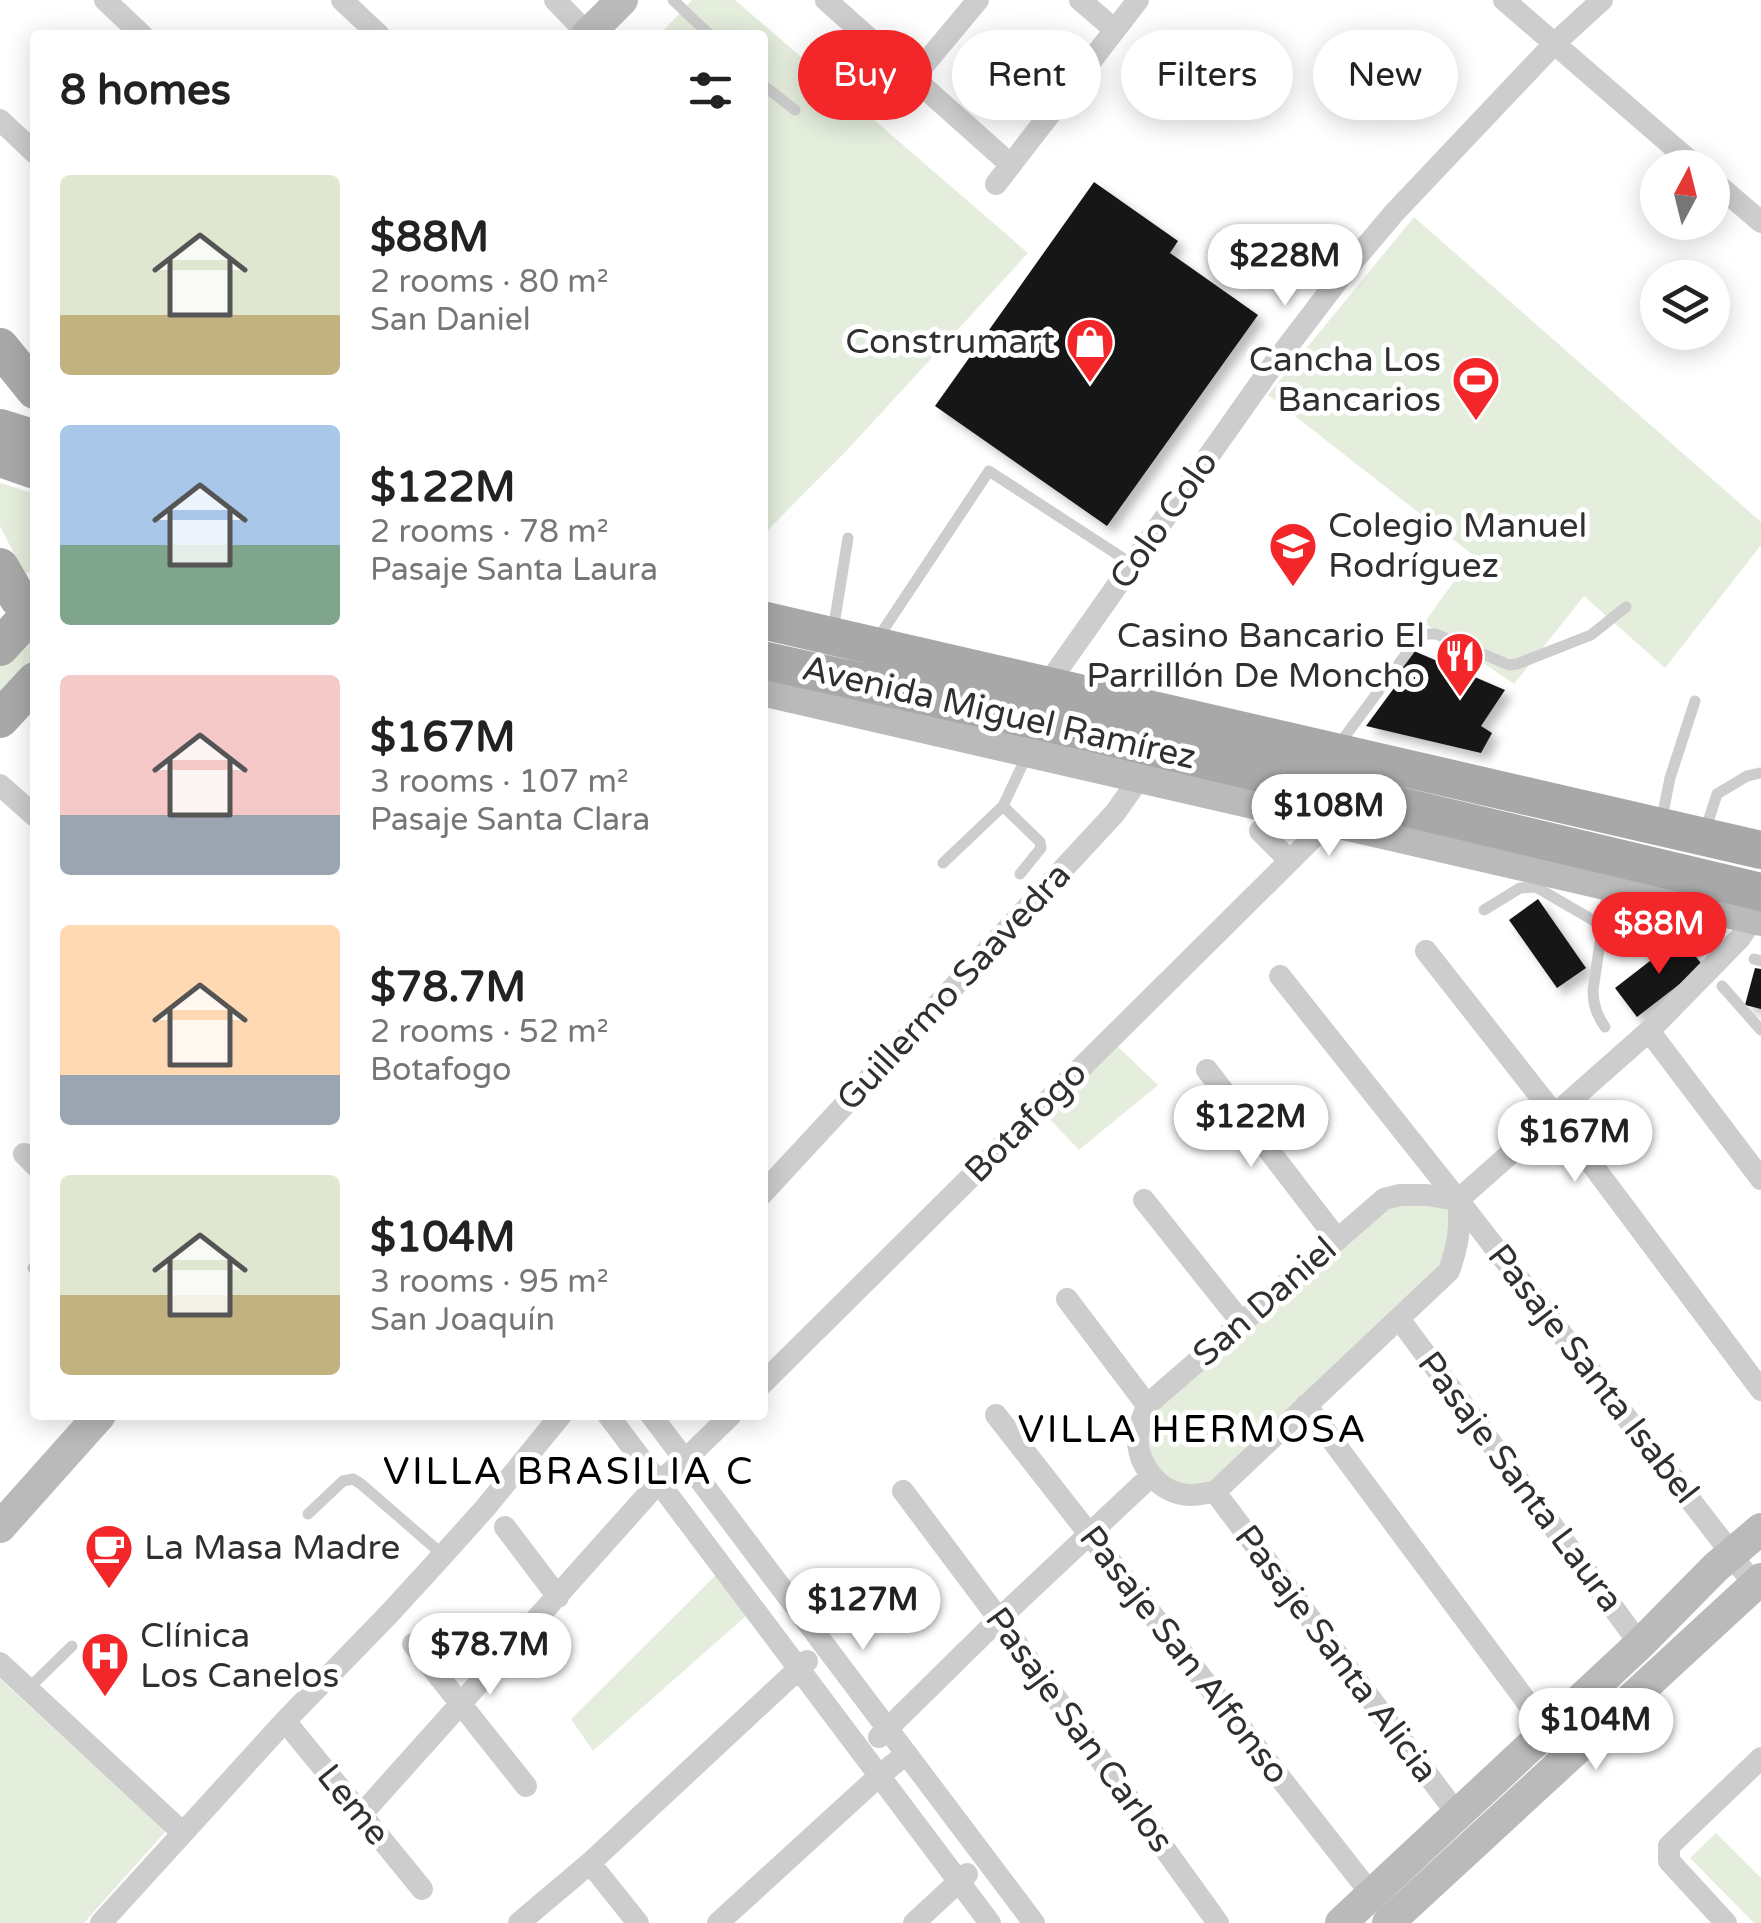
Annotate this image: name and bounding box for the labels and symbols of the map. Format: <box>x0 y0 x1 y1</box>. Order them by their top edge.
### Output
north arrow <box>1640 150 1730 240</box>
pin: $228M <box>1215 224 1355 309</box>
shop icon: Construmart <box>1064 316 1116 384</box>
place label: Construmart <box>845 321 1055 363</box>
place label: Cancha Los Bancarios <box>1249 339 1441 421</box>
sports icon: Cancha Los Bancarios <box>1450 354 1502 422</box>
street label: Colo Colo <box>1101 443 1227 597</box>
place label: Colegio Manuel Rodríguez <box>1328 505 1587 587</box>
school or university icon: Colegio Manuel Rodríguez <box>1267 520 1319 588</box>
place label: Casino Bancario El Parrillón De Moncho <box>1086 615 1425 697</box>
restaurant icon: Casino Bancario El Parrillón De Moncho <box>1434 630 1486 698</box>
street label: Avenida Miguel Ramírez <box>798 647 1200 779</box>
pin: $108M <box>1259 774 1399 859</box>
street label: Guillermo Saavedra <box>828 854 1080 1120</box>
pin: $88M <box>1600 892 1718 977</box>
street label: Botafogo <box>956 1052 1096 1192</box>
pin: $122M <box>1181 1085 1321 1170</box>
pin: $167M <box>1505 1100 1645 1185</box>
street label: San Daniel <box>1185 1228 1345 1376</box>
street label: Pasaje Santa Isabel <box>1479 1236 1707 1512</box>
street label: Pasaje Santa Laura <box>1408 1344 1632 1620</box>
district label: VILLA HERMOSA <box>1018 1407 1368 1453</box>
district label: VILLA BRASILIA C <box>383 1449 755 1495</box>
street label: Pasaje Santa Alicia <box>1226 1517 1446 1791</box>
street label: Pasaje San Alfonso <box>1070 1518 1298 1792</box>
cafe icon: La Masa Madre <box>83 1522 135 1590</box>
place label: La Masa Madre <box>144 1527 400 1569</box>
pin: $127M <box>793 1568 933 1653</box>
street label: Pasaje San Carlos <box>976 1599 1182 1861</box>
pin: $78.7M <box>409 1613 571 1698</box>
place label: Clínica Los Canelos <box>140 1615 339 1697</box>
hospital icon: Clínica Los Canelos <box>79 1630 131 1698</box>
pin: $104M <box>1526 1688 1666 1773</box>
street label: Leme <box>308 1756 398 1854</box>

